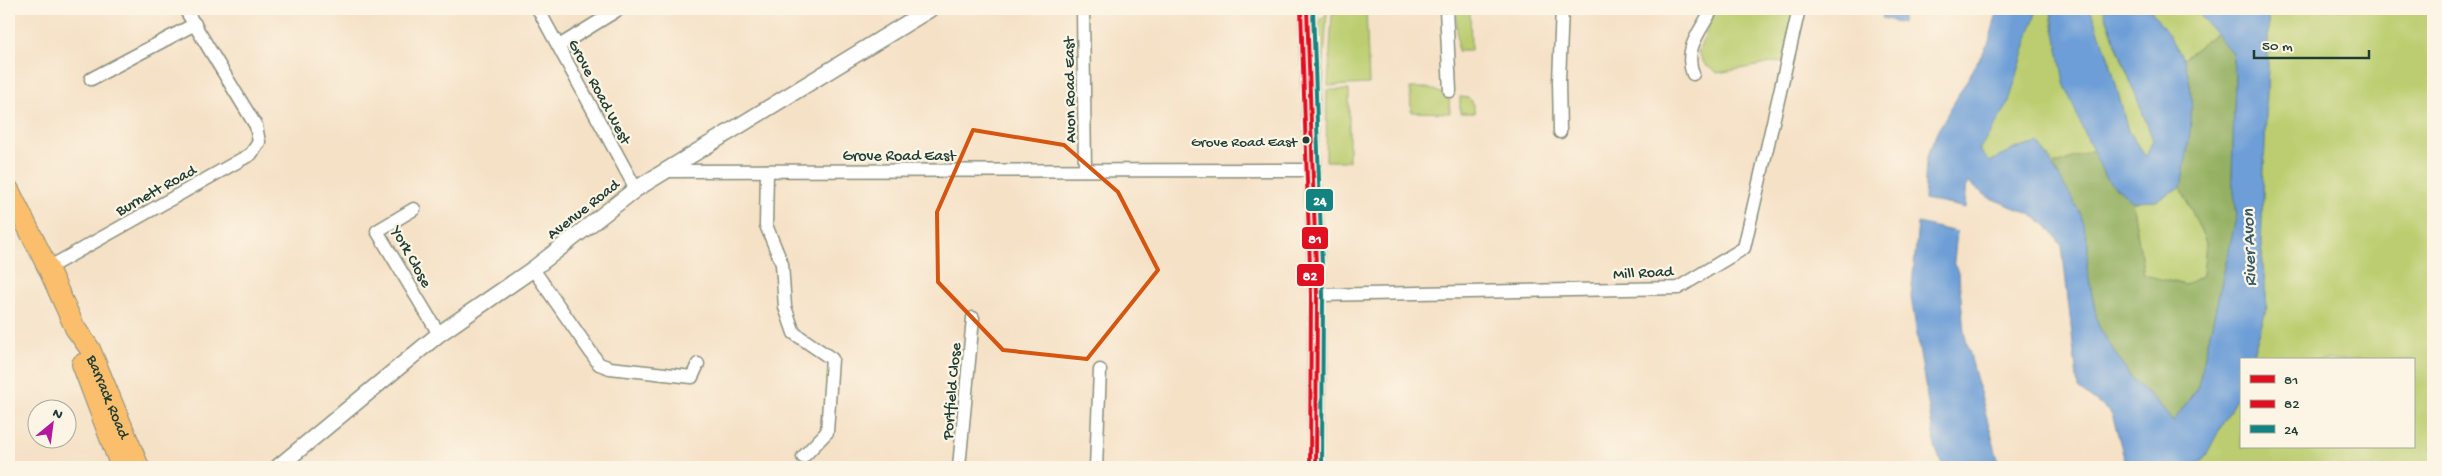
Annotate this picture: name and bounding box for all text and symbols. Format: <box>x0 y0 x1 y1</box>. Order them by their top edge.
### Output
scale bar <box>2254 28 2370 60</box>
street label: Avon Road East <box>1061 35 1082 143</box>
street label: Grove Road West <box>562 37 634 150</box>
text: 50 m <box>2262 38 2293 56</box>
place label: Grove Road East <box>1191 134 1299 152</box>
marker: Grove Road East <box>1301 135 1311 145</box>
street label: Grove Road East <box>842 148 957 167</box>
street label: Burnett Road <box>112 161 202 222</box>
street label: Avenue Road <box>544 176 626 245</box>
line badge: 24 <box>1305 188 1334 212</box>
text: 24 <box>1313 194 1327 211</box>
water label: River Avon <box>2239 208 2262 287</box>
street label: York Close <box>384 222 435 292</box>
line badge: 81 <box>1301 226 1329 250</box>
text: 81 <box>1308 232 1322 249</box>
line badge: 82 <box>1296 263 1325 287</box>
street label: Mill Road <box>1613 263 1675 286</box>
text: 82 <box>1303 269 1317 286</box>
street label: Portfield Close <box>940 341 967 442</box>
street label: Barrack Road <box>80 352 133 444</box>
legend <box>2240 358 2414 448</box>
text: 81 <box>2284 372 2298 390</box>
text: 82 <box>2284 396 2300 414</box>
north arrow <box>28 398 78 448</box>
text: N <box>49 405 65 424</box>
text: 24 <box>2284 422 2298 440</box>

